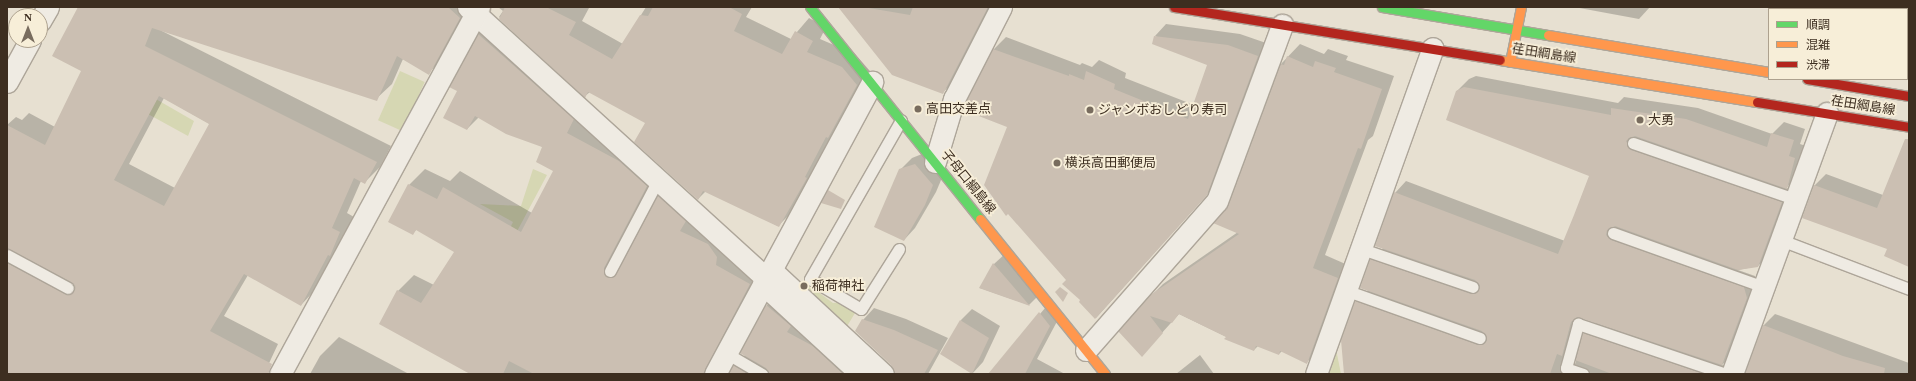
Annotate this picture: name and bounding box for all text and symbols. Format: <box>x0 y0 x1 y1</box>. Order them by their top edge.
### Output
north arrow <box>8 8 48 48</box>
legend <box>1768 8 1908 80</box>
text: N <box>24 11 32 23</box>
text: 順調 <box>1806 18 1830 32</box>
text: 混雑 <box>1806 38 1830 52</box>
street label: 荏田綱島線 <box>1511 41 1577 67</box>
text: 渋滞 <box>1806 58 1830 72</box>
street label: 荏田綱島線 <box>1830 93 1896 119</box>
place label: 高田交差点 <box>926 101 991 117</box>
place label: ジャンボおしどり寿司 <box>1098 102 1228 118</box>
marker: 高田交差点 <box>913 104 923 114</box>
marker: ジャンボおしどり寿司 <box>1085 105 1095 115</box>
place label: 大勇 <box>1648 112 1674 128</box>
marker: 大勇 <box>1635 115 1645 125</box>
street label: 子母口綱島線 <box>937 147 999 217</box>
place label: 横浜高田郵便局 <box>1065 155 1156 171</box>
marker: 横浜高田郵便局 <box>1052 158 1062 168</box>
place label: 稲荷神社 <box>812 278 864 294</box>
marker: 稲荷神社 <box>799 281 809 291</box>

